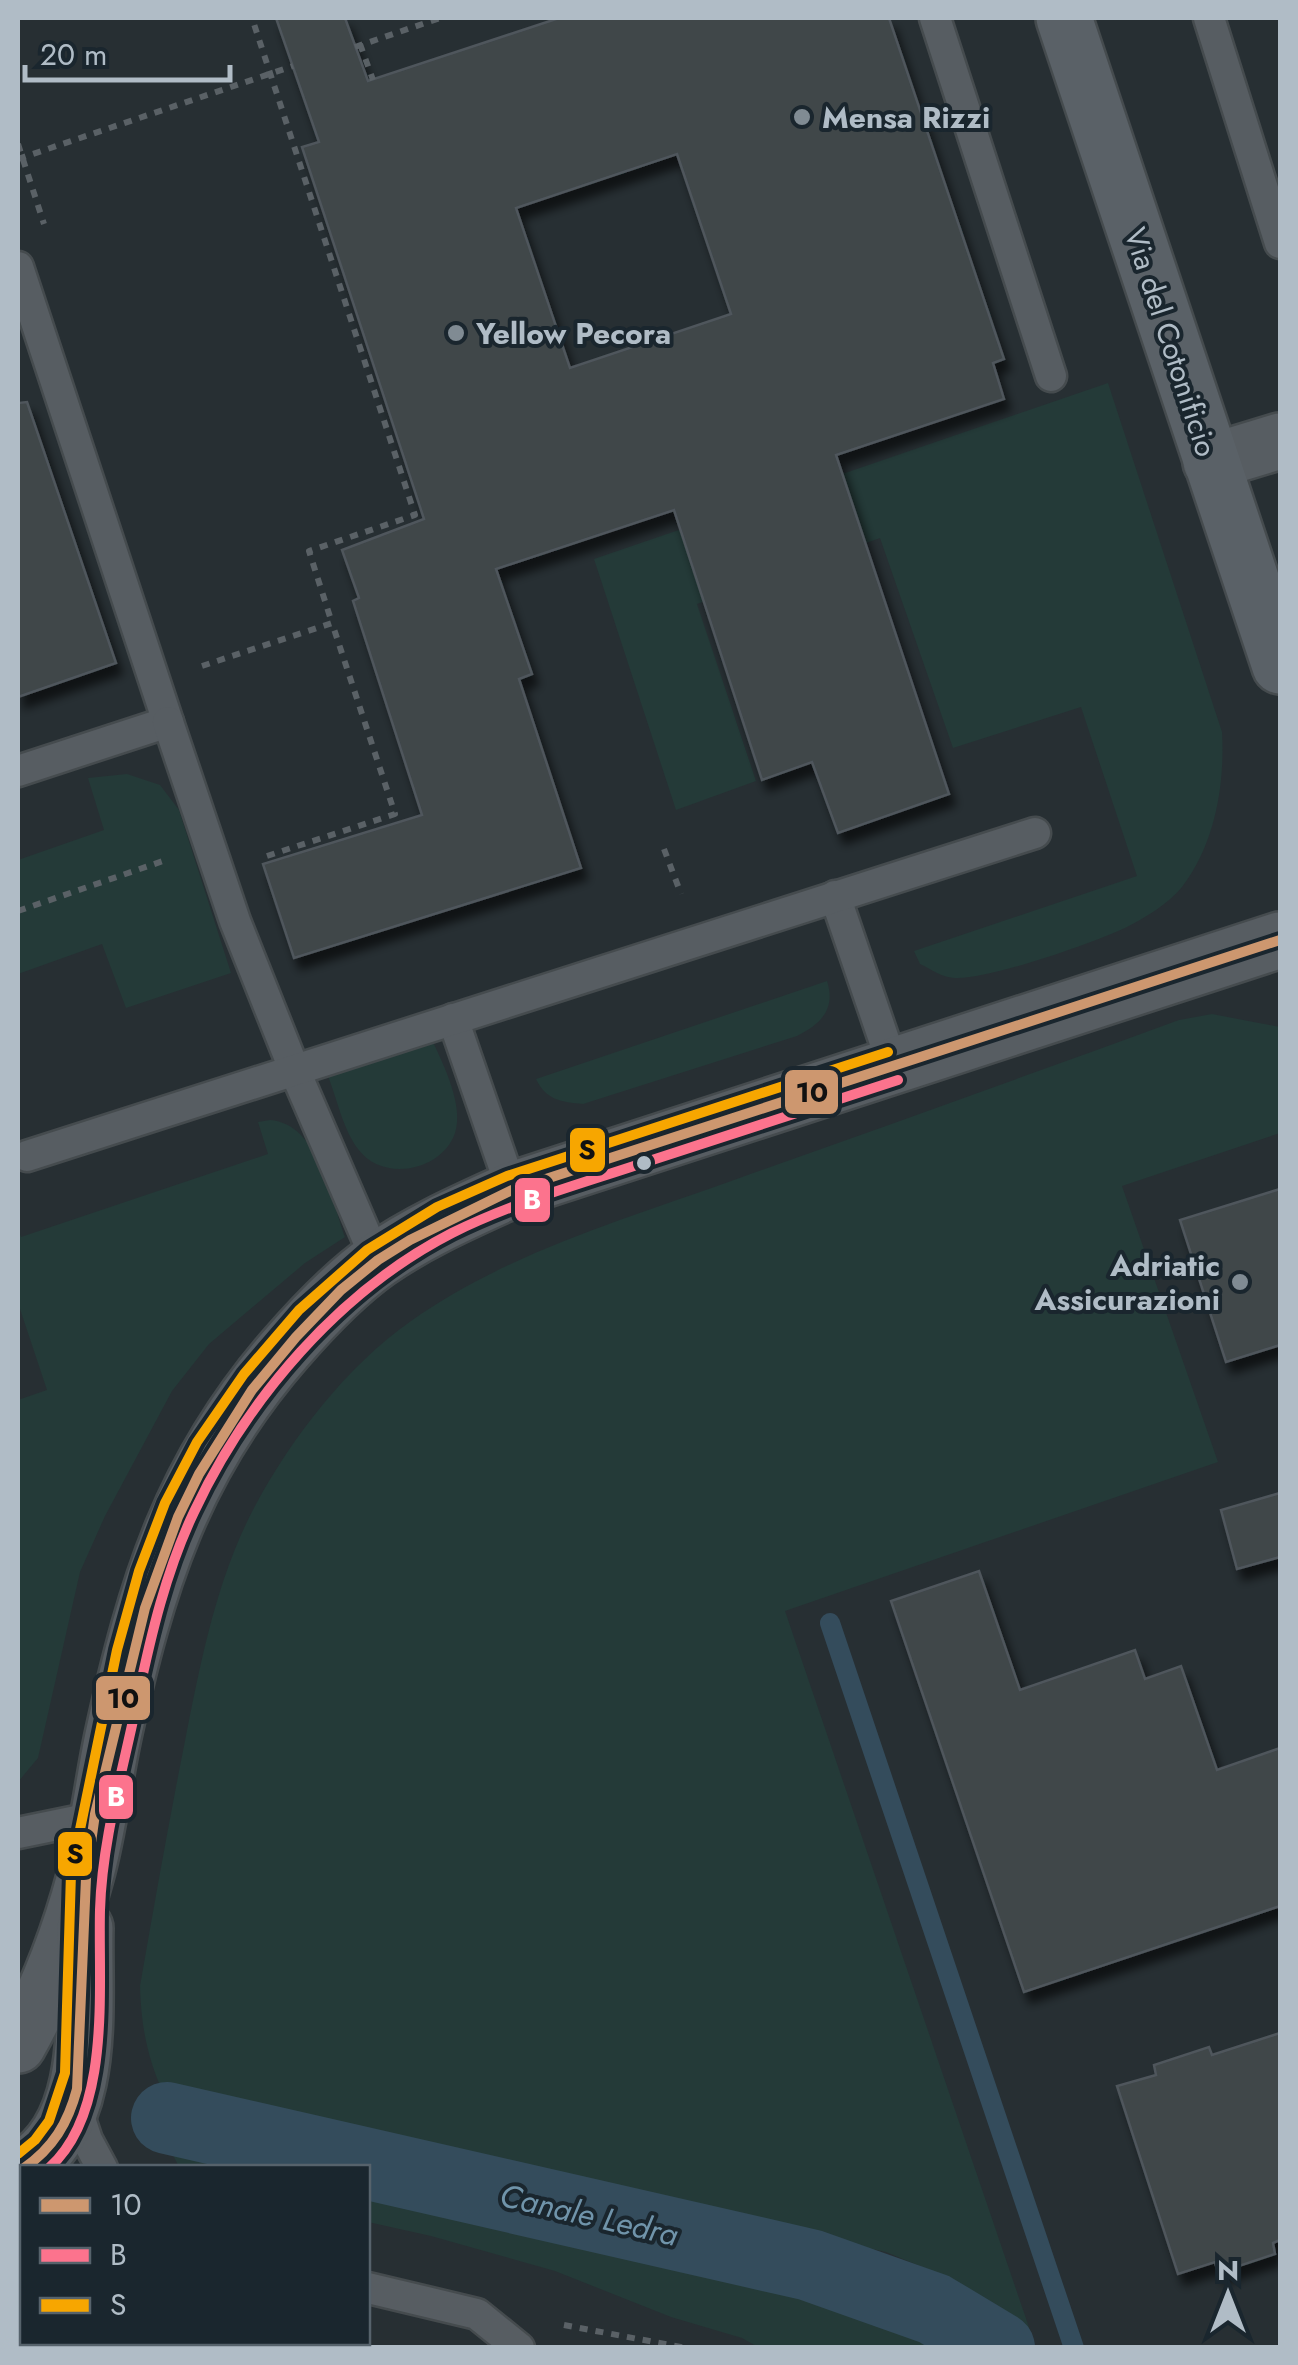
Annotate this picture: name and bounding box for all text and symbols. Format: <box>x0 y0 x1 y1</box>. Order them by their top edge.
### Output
scale bar <box>25 20 230 82</box>
text: 20 m <box>40 33 107 76</box>
place label: Mensa Rizzi <box>822 96 990 139</box>
marker: Mensa Rizzi <box>791 106 813 128</box>
street label: Via del Cotonificio <box>1114 222 1228 462</box>
place label: Yellow Pecora <box>475 312 671 355</box>
marker: Yellow Pecora <box>445 322 467 344</box>
line badge: 10 <box>783 1068 840 1116</box>
text: 10 <box>796 1072 828 1113</box>
line badge: S <box>568 1126 607 1174</box>
text: S <box>578 1129 596 1170</box>
unlabelled marker <box>634 1153 654 1173</box>
line badge: B <box>513 1176 552 1224</box>
text: B <box>523 1179 541 1220</box>
place label: Adriatic Assicurazioni <box>1034 1244 1220 1321</box>
marker: Adriatic Assicurazioni <box>1229 1271 1251 1293</box>
line badge: 10 <box>94 1674 152 1722</box>
text: 10 <box>107 1678 139 1719</box>
line badge: B <box>97 1773 135 1821</box>
text: B <box>107 1776 125 1817</box>
line badge: S <box>56 1830 94 1878</box>
text: S <box>66 1833 84 1874</box>
legend <box>20 2165 370 2345</box>
water label: Canale Ledra <box>495 2172 683 2258</box>
text: 10 <box>110 2183 142 2226</box>
text: B <box>110 2233 127 2276</box>
north arrow <box>1178 2245 1278 2345</box>
text: N <box>1217 2250 1239 2291</box>
text: S <box>110 2283 126 2326</box>

